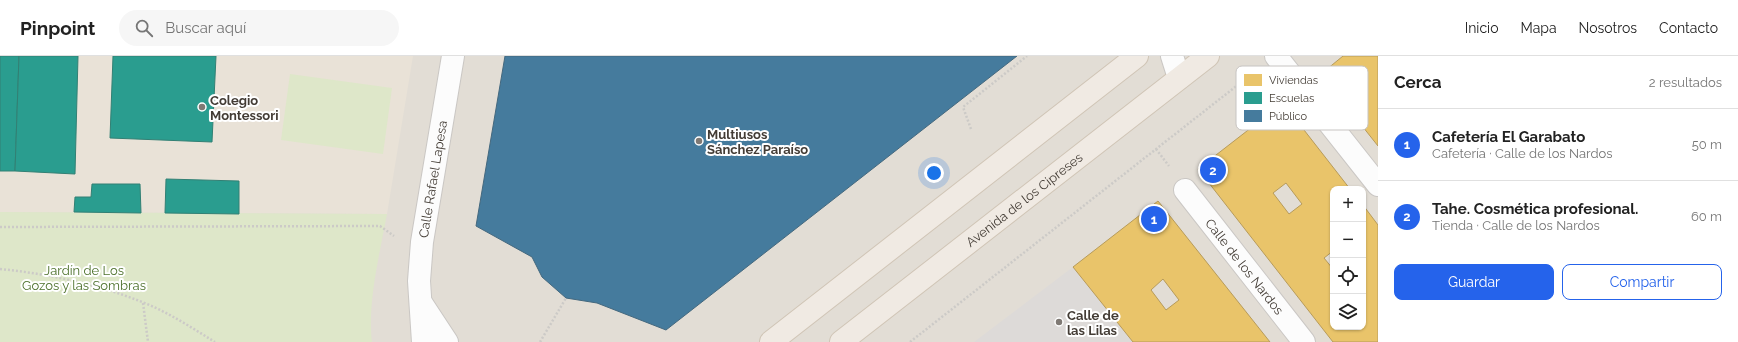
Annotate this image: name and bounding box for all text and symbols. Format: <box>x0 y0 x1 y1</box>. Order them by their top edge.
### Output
search box <box>119 10 399 46</box>
text: Pinpoint <box>20 17 95 39</box>
icon: search <box>133 17 155 39</box>
text: Buscar aquí <box>165 19 246 37</box>
text: Inicio <box>1465 20 1498 36</box>
text: Mapa <box>1520 20 1557 36</box>
text: Nosotros <box>1579 20 1637 36</box>
text: Contacto <box>1659 20 1718 36</box>
legend <box>1236 66 1368 130</box>
text: Cerca <box>1394 72 1442 92</box>
text: Viviendas <box>1269 74 1318 87</box>
text: 2 resultados <box>1649 75 1722 90</box>
text: Escuelas <box>1269 92 1314 105</box>
place label: Colegio Montessori <box>210 93 279 123</box>
marker: Colegio Montessori <box>197 102 207 112</box>
text: Público <box>1269 110 1308 123</box>
street label: Calle Rafael Lapesa <box>416 119 450 239</box>
place label: Multiusos Sánchez Paraíso <box>707 127 808 157</box>
text: Cafetería El Garabato <box>1432 128 1585 146</box>
marker: Multiusos Sánchez Paraíso <box>694 136 704 146</box>
text: 1 <box>1404 137 1410 152</box>
text: 50 m <box>1692 137 1722 152</box>
text: Cafetería · Calle de los Nardos <box>1432 146 1613 161</box>
street label: Avenida de los Cipreses <box>963 150 1086 250</box>
pin: 2 <box>1200 155 1226 185</box>
your location <box>924 163 944 183</box>
map controls <box>1330 186 1366 330</box>
button: + <box>1330 186 1366 222</box>
text: Tahe. Cosmética profesional. <box>1432 200 1638 218</box>
pin: 1 <box>1141 204 1167 234</box>
text: 2 <box>1403 209 1411 224</box>
text: 60 m <box>1691 209 1722 224</box>
street label: Calle de los Nardos <box>1202 216 1287 318</box>
text: Tienda · Calle de los Nardos <box>1432 218 1600 233</box>
button: − <box>1330 222 1366 258</box>
button: locate <box>1330 258 1366 294</box>
park label: Jardín de Los Gozos y las Sombras <box>22 263 146 293</box>
button: Guardar <box>1394 264 1554 300</box>
button: Compartir <box>1562 264 1722 300</box>
button: layers <box>1330 294 1366 330</box>
place label: Calle de las Lilas <box>1067 308 1119 338</box>
marker: Calle de las Lilas <box>1054 317 1064 327</box>

